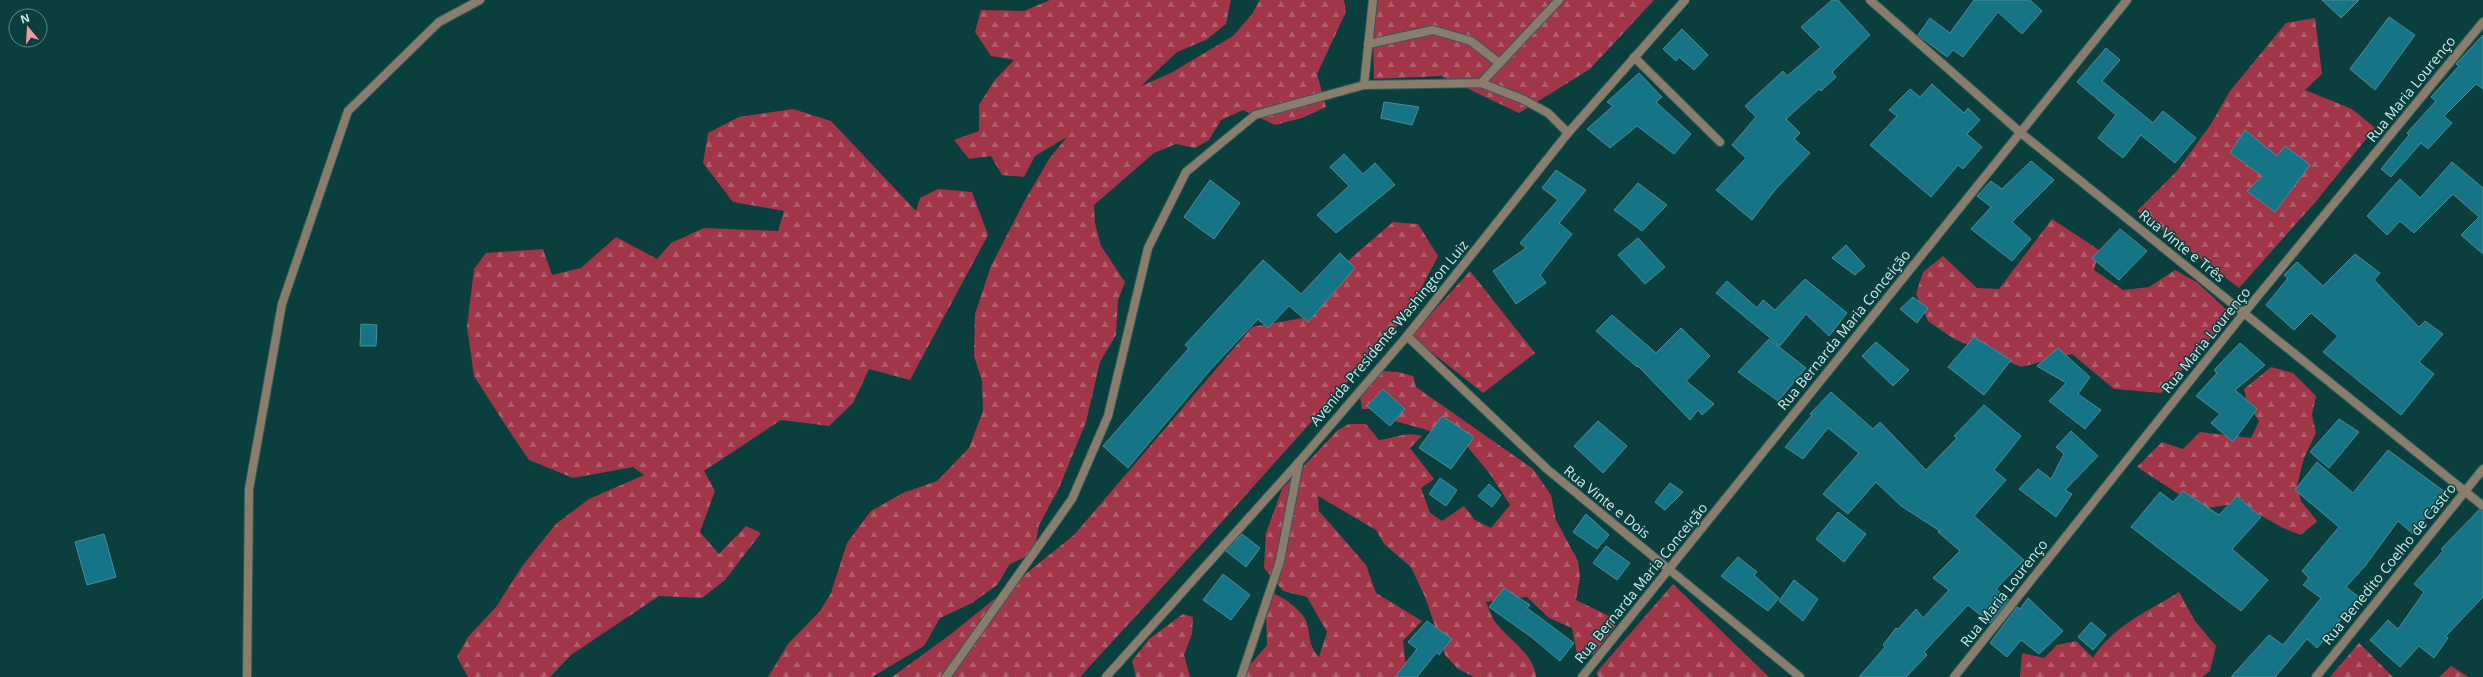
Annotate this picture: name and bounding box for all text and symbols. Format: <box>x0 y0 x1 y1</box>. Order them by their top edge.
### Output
north arrow <box>8 8 48 48</box>
text: N <box>18 9 31 27</box>
street label: Rua Maria Lourenço <box>2362 32 2459 146</box>
street label: Rua Vinte e Três <box>2136 205 2229 286</box>
street label: Avenida Presidente Washington Luiz <box>1305 236 1472 430</box>
street label: Rua Bernarda Maria Conceição <box>1773 246 1914 414</box>
street label: Rua Maria Lourenço <box>2157 283 2254 397</box>
street label: Rua Vinte e Dois <box>1560 461 1655 543</box>
street label: Rua Benedito Coelho de Castro <box>2317 479 2460 649</box>
street label: Rua Bernarda Maria Conceição <box>1570 499 1711 667</box>
street label: Rua Maria Lourenço <box>1956 535 2052 650</box>

